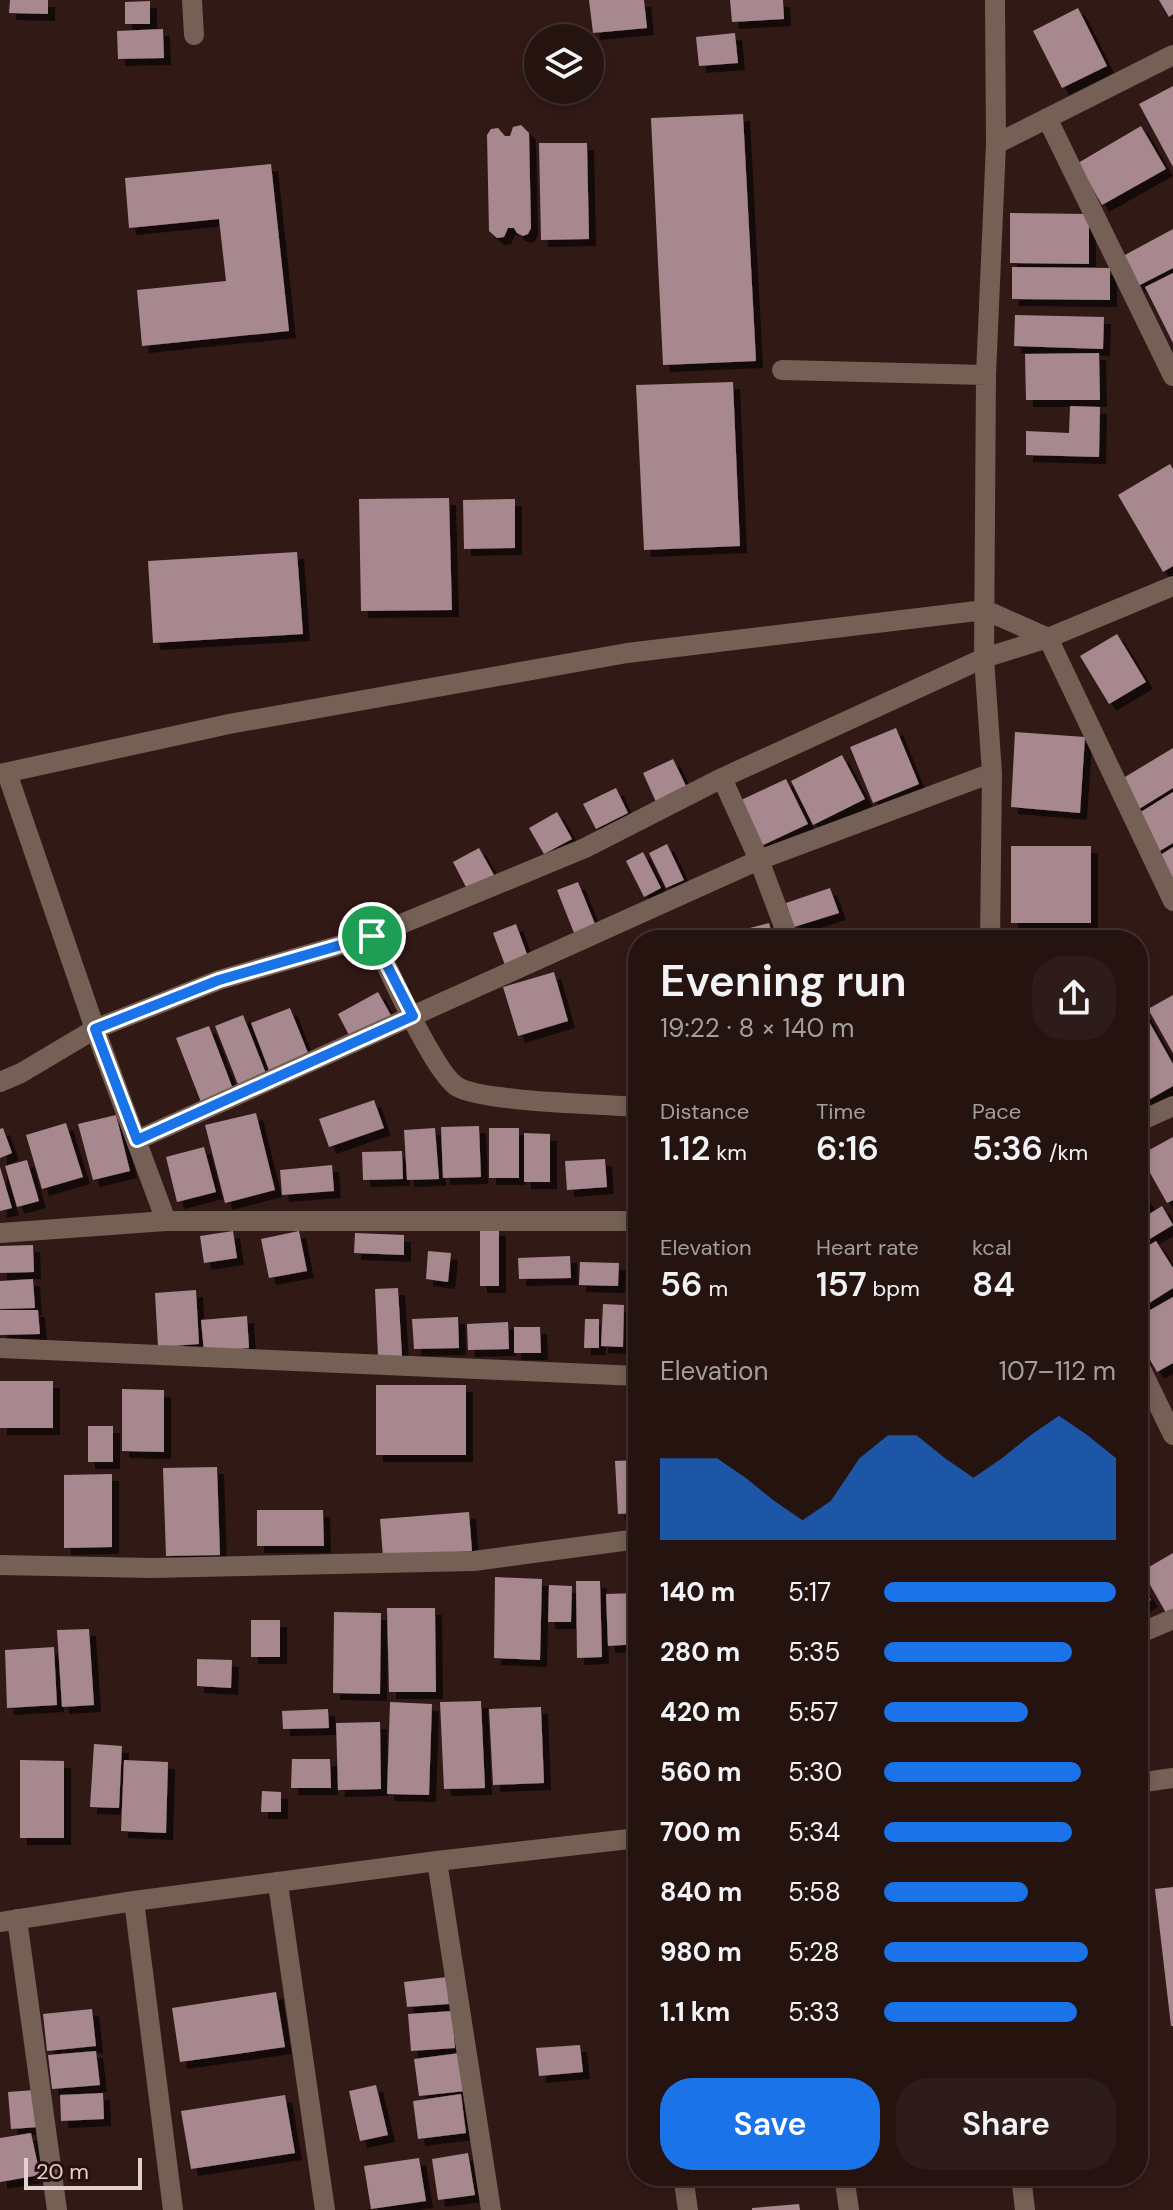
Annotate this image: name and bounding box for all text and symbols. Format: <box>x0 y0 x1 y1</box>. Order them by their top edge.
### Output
map controls <box>524 24 604 104</box>
button: layers <box>524 24 604 104</box>
pin <box>338 902 406 970</box>
icon: arrive <box>350 914 394 958</box>
text: Evening run <box>660 952 907 1010</box>
button: share <box>1032 956 1116 1040</box>
text: 19:22 · 8 × 140 m <box>660 1011 854 1045</box>
text: Distance <box>660 1097 749 1126</box>
text: Time <box>816 1097 866 1126</box>
text: Pace <box>972 1097 1021 1126</box>
text: 1.12 <box>660 1126 710 1171</box>
text: 6:16 <box>816 1126 879 1171</box>
text: 5:36 <box>972 1126 1043 1171</box>
text: km <box>710 1138 747 1167</box>
text: /km <box>1043 1138 1088 1167</box>
text: Elevation <box>660 1233 752 1262</box>
text: Heart rate <box>816 1233 919 1262</box>
text: kcal <box>972 1233 1012 1262</box>
text: 56 <box>660 1262 703 1307</box>
text: 157 <box>816 1262 867 1307</box>
text: 84 <box>972 1262 1015 1307</box>
text: m <box>703 1274 728 1303</box>
text: bpm <box>867 1274 920 1303</box>
text: Elevation <box>660 1354 768 1388</box>
text: 107–112 m <box>999 1354 1116 1388</box>
text: 140 m <box>660 1575 735 1609</box>
text: 5:17 <box>788 1575 831 1609</box>
text: 280 m <box>660 1635 740 1669</box>
text: 5:35 <box>788 1635 840 1669</box>
text: 420 m <box>660 1695 741 1729</box>
text: 5:57 <box>788 1695 838 1729</box>
text: 560 m <box>660 1755 742 1789</box>
text: 5:30 <box>788 1755 842 1789</box>
text: 700 m <box>660 1815 741 1849</box>
text: 5:34 <box>788 1815 840 1849</box>
text: 840 m <box>660 1875 742 1909</box>
text: 5:58 <box>788 1875 841 1909</box>
text: 980 m <box>660 1935 742 1969</box>
text: 5:28 <box>788 1935 839 1969</box>
text: 1.1 km <box>660 1995 730 2029</box>
text: 5:33 <box>788 1995 840 2029</box>
button: Save <box>660 2078 880 2170</box>
button: Share <box>896 2078 1116 2170</box>
scale bar <box>24 2154 142 2190</box>
text: 20 m <box>36 2157 89 2186</box>

